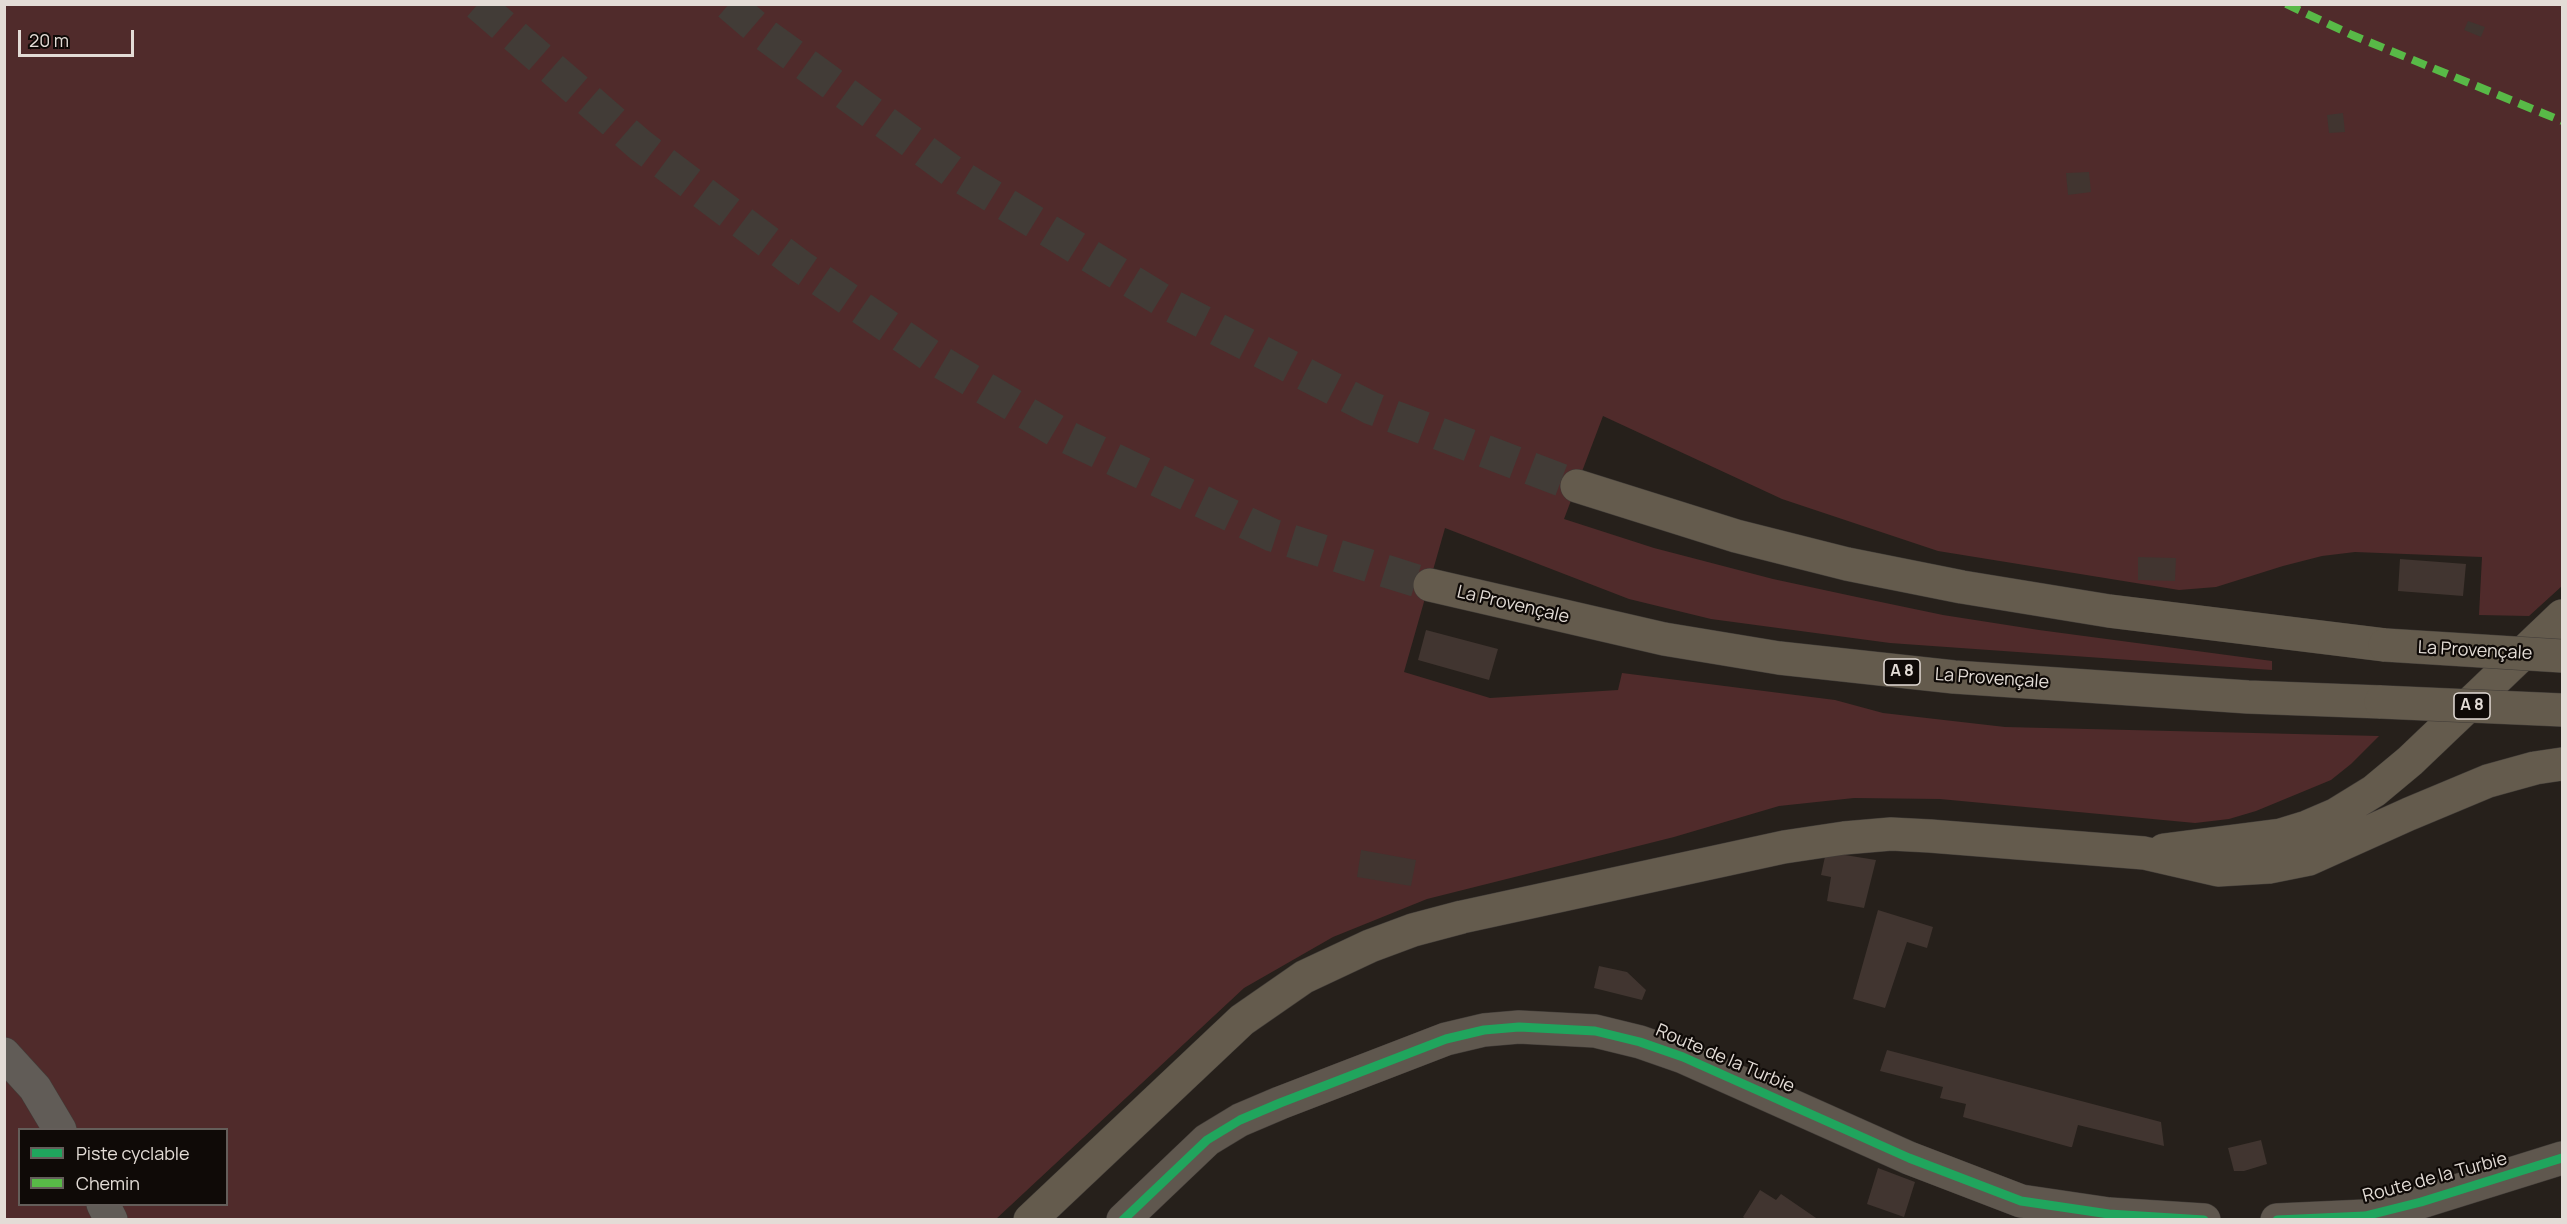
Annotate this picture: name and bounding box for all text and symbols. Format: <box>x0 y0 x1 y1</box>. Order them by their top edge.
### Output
scale bar <box>21 18 136 56</box>
text: 20 m <box>29 28 69 52</box>
street label: La Provençale <box>1455 582 1571 628</box>
street label: La Provençale <box>2417 637 2533 665</box>
road number: A 8 <box>1884 659 1920 685</box>
street label: La Provençale <box>1934 664 2050 694</box>
road number: A 8 <box>2454 693 2490 719</box>
street label: Route de la Turbie <box>1652 1020 1798 1098</box>
legend <box>18 1128 228 1206</box>
text: Piste cyclable <box>76 1141 190 1165</box>
street label: Route de la Turbie <box>2360 1148 2510 1208</box>
text: Chemin <box>76 1171 140 1195</box>

